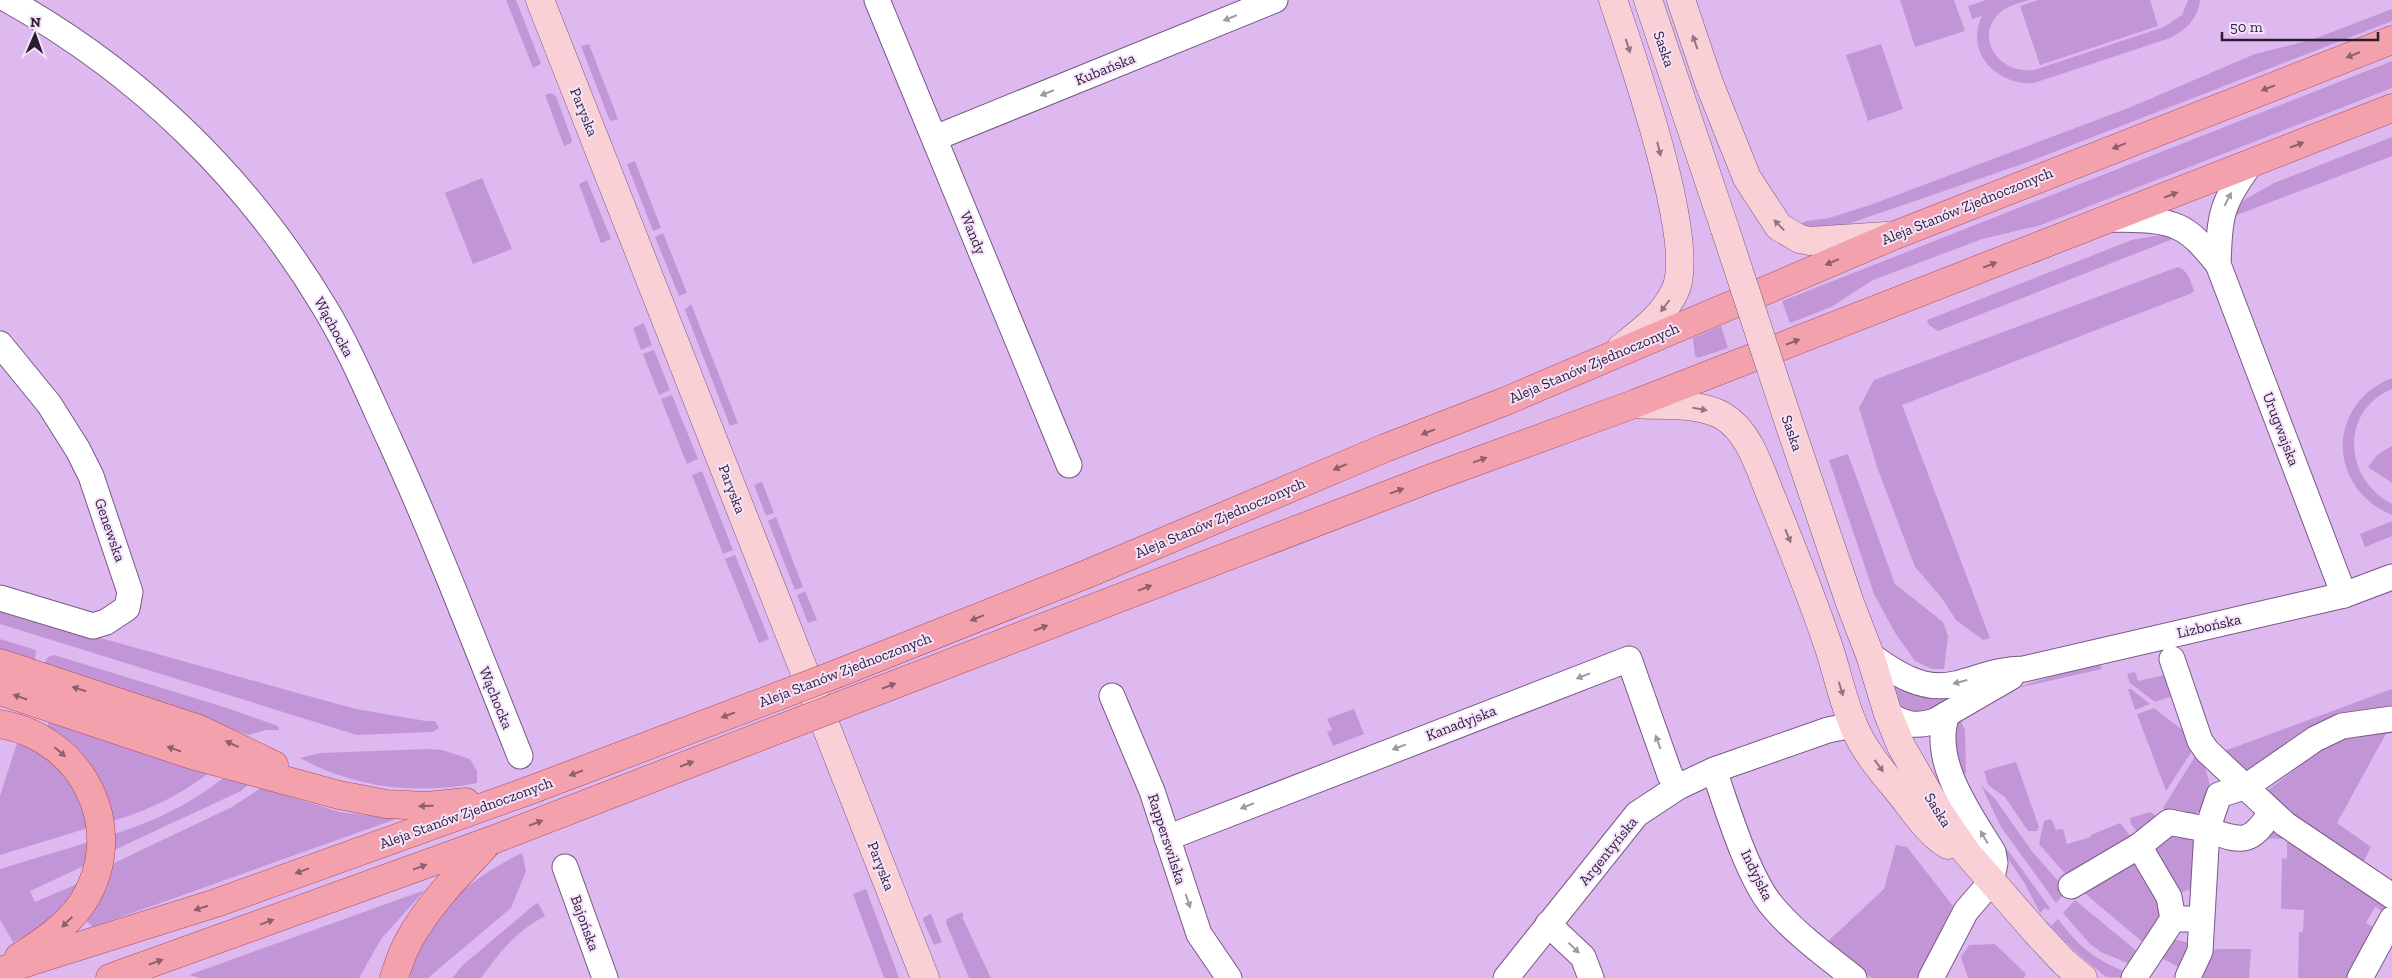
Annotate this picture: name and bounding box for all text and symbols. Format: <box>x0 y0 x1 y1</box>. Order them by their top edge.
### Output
north arrow <box>10 10 60 60</box>
scale bar <box>2222 10 2378 42</box>
text: N <box>30 14 41 31</box>
one-way arrow <box>1222 15 1237 22</box>
text: 50 m <box>2230 18 2263 36</box>
street label: Saska <box>1649 29 1679 69</box>
one-way arrow <box>1691 34 1698 49</box>
one-way arrow <box>1625 39 1633 54</box>
street label: Kubańska <box>1072 49 1138 89</box>
one-way arrow <box>2346 52 2360 60</box>
street label: Paryska <box>566 85 602 139</box>
one-way arrow <box>2261 85 2275 93</box>
one-way arrow <box>1040 89 1054 97</box>
one-way arrow <box>2290 141 2304 149</box>
one-way arrow <box>1655 142 1663 157</box>
one-way arrow <box>2112 143 2126 151</box>
street label: Aleja Stanów Zjednoczonych <box>1879 163 2056 249</box>
one-way arrow <box>2164 191 2179 199</box>
one-way arrow <box>2224 192 2232 206</box>
street label: Wandy <box>956 209 990 258</box>
one-way arrow <box>1773 219 1785 231</box>
one-way arrow <box>1824 258 1839 266</box>
one-way arrow <box>1983 261 1998 269</box>
street label: Wąchocka <box>310 294 358 360</box>
one-way arrow <box>1659 299 1670 312</box>
street label: Aleja Stanów Zjednoczonych <box>1506 319 1682 407</box>
one-way arrow <box>1786 338 1801 345</box>
street label: Urugwajska <box>2259 390 2303 468</box>
one-way arrow <box>1692 405 1707 413</box>
street label: Saska <box>1777 413 1807 453</box>
one-way arrow <box>1421 428 1435 436</box>
one-way arrow <box>1473 456 1488 464</box>
street label: Paryska <box>714 462 750 516</box>
one-way arrow <box>1333 464 1347 472</box>
street label: Aleja Stanów Zjednoczonych <box>1132 474 1308 562</box>
one-way arrow <box>1390 487 1405 495</box>
street label: Genewska <box>91 496 129 564</box>
one-way arrow <box>1784 529 1792 543</box>
one-way arrow <box>1138 584 1153 592</box>
street label: Lizbońska <box>2175 610 2243 642</box>
one-way arrow <box>969 614 984 622</box>
one-way arrow <box>1034 624 1049 632</box>
street label: Aleja Stanów Zjednoczonych <box>756 629 934 711</box>
street label: Wąchocka <box>475 664 517 732</box>
one-way arrow <box>1575 672 1590 680</box>
one-way arrow <box>1952 678 1967 686</box>
one-way arrow <box>882 682 897 690</box>
one-way arrow <box>1838 682 1846 697</box>
one-way arrow <box>72 685 87 692</box>
one-way arrow <box>12 693 27 701</box>
street label: Kanadyjska <box>1423 701 1499 745</box>
one-way arrow <box>720 711 735 719</box>
one-way arrow <box>1654 734 1662 749</box>
one-way arrow <box>225 740 239 748</box>
one-way arrow <box>1391 744 1406 751</box>
one-way arrow <box>166 745 181 753</box>
one-way arrow <box>54 746 67 757</box>
one-way arrow <box>1874 759 1884 773</box>
one-way arrow <box>680 760 695 768</box>
one-way arrow <box>569 770 584 777</box>
street label: Aleja Stanów Zjednoczonych <box>377 773 556 853</box>
street label: Saska <box>1921 790 1955 830</box>
street label: Rapperswilska <box>1144 791 1190 887</box>
one-way arrow <box>418 802 434 810</box>
one-way arrow <box>1239 802 1254 810</box>
street label: Argentyńska <box>1575 813 1641 889</box>
one-way arrow <box>529 819 543 827</box>
one-way arrow <box>1980 829 1988 844</box>
street label: Paryska <box>863 839 899 893</box>
street label: Indyjska <box>1737 847 1777 903</box>
one-way arrow <box>413 863 428 871</box>
one-way arrow <box>295 868 309 876</box>
street label: Bajońska <box>567 893 603 953</box>
one-way arrow <box>1185 893 1192 908</box>
one-way arrow <box>194 905 209 912</box>
one-way arrow <box>61 916 73 928</box>
one-way arrow <box>260 918 275 926</box>
one-way arrow <box>1568 942 1580 954</box>
one-way arrow <box>149 958 164 965</box>

